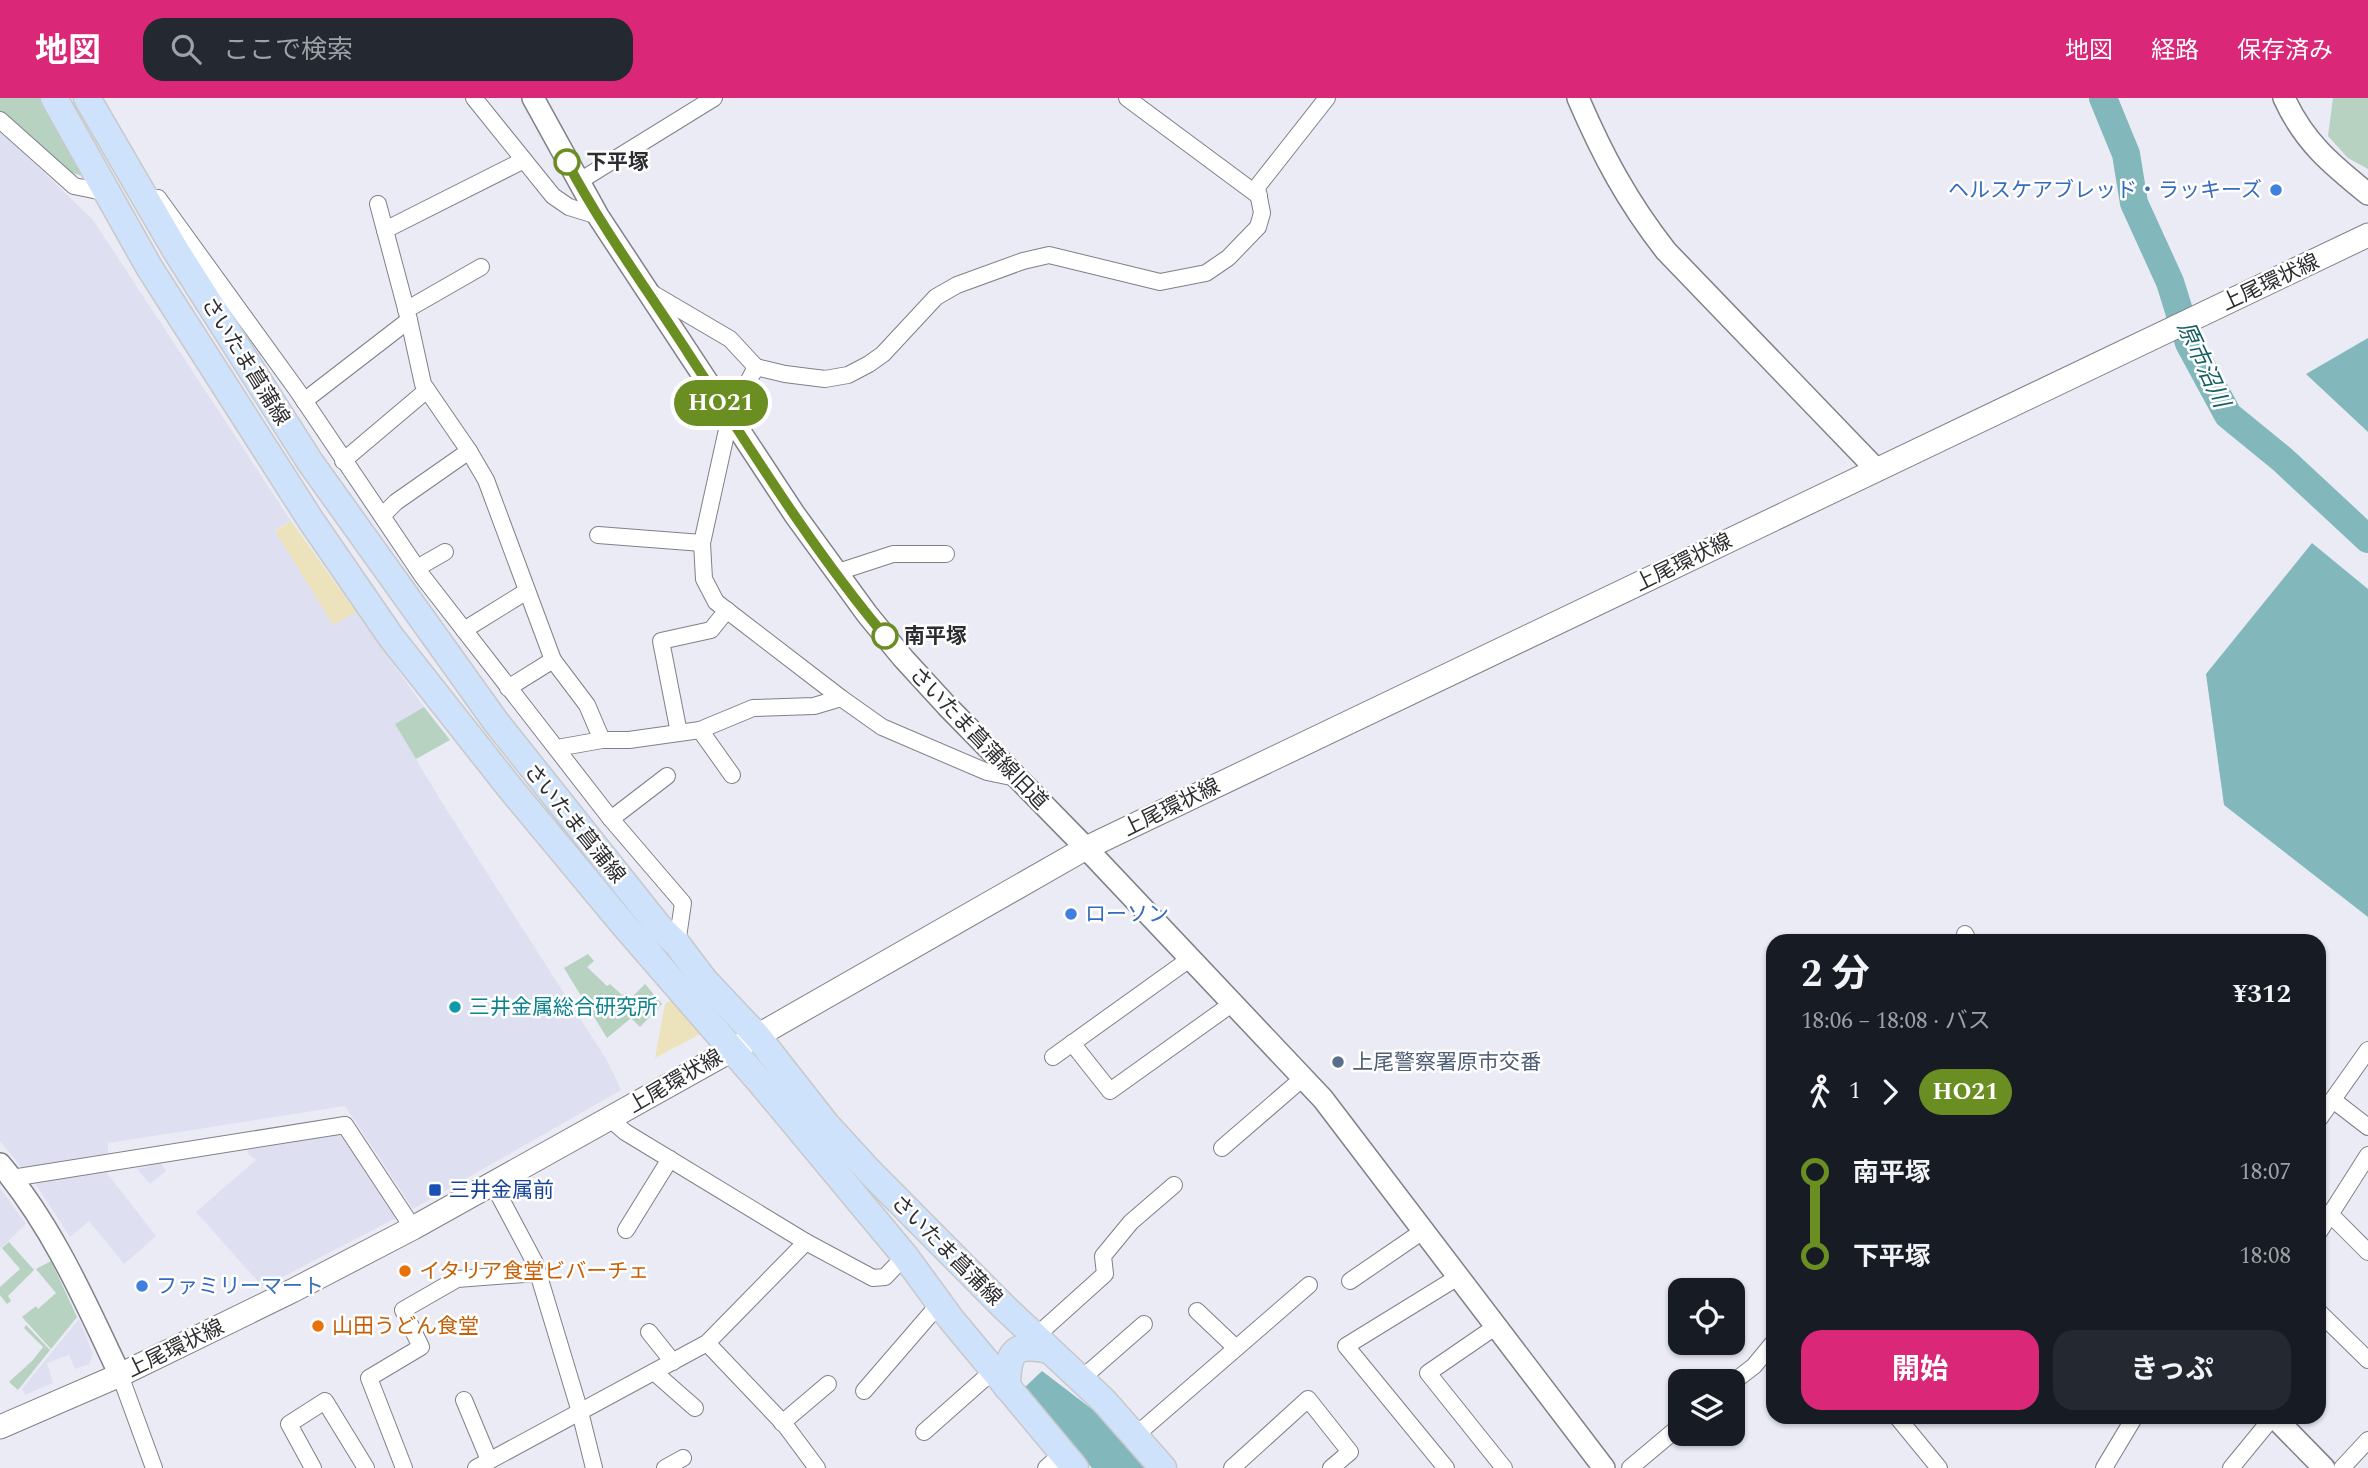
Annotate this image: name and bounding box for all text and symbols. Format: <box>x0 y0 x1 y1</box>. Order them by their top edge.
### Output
search box <box>143 18 633 81</box>
text: 地図 <box>35 26 101 76</box>
icon: search <box>167 30 205 68</box>
text: ここで検索 <box>223 30 353 70</box>
text: 地図 <box>2065 33 2113 69</box>
text: 経路 <box>2151 33 2199 69</box>
text: 保存済み <box>2237 33 2333 69</box>
place label: 下平塚 <box>586 147 649 179</box>
marker: 下平塚 <box>554 149 580 175</box>
place label: ヘルスケアブレッド・ラッキーズ <box>1948 175 2262 207</box>
marker: ヘルスケアブレッド・ラッキーズ <box>2268 182 2284 198</box>
street label: 上尾環状線 <box>2216 246 2325 320</box>
street label: さいたま菖蒲線 <box>193 291 298 432</box>
water label: 原市沼川 <box>2167 316 2239 416</box>
line badge: HO21 <box>672 380 770 426</box>
text: HO21 <box>688 385 754 421</box>
street label: 上尾環状線 <box>1629 526 1738 600</box>
place label: 南平塚 <box>904 621 967 653</box>
marker: 南平塚 <box>872 623 898 649</box>
street label: さいたま菖蒲線旧道 <box>901 660 1055 818</box>
street label: さいたま菖蒲線 <box>516 757 633 891</box>
street label: 上尾環状線 <box>1117 771 1226 845</box>
place label: ローソン <box>1085 899 1169 931</box>
marker: ローソン <box>1063 906 1079 922</box>
text: 2 分 <box>1801 946 1870 1004</box>
text: ¥312 <box>2233 974 2291 1014</box>
place label: 三井金属総合研究所 <box>469 992 658 1024</box>
marker: 三井金属総合研究所 <box>447 999 463 1015</box>
text: 18:06 – 18:08 · バス <box>1801 1004 1991 1039</box>
street label: 上尾環状線 <box>622 1042 729 1122</box>
place label: 上尾警察署原市交番 <box>1352 1047 1541 1079</box>
marker: 上尾警察署原市交番 <box>1330 1054 1346 1070</box>
icon: walk <box>1801 1073 1839 1111</box>
icon: forward <box>1871 1073 1909 1111</box>
text: 1 <box>1849 1074 1861 1109</box>
text: HO21 <box>1933 1074 1998 1110</box>
text: 南平塚 <box>1853 1153 1931 1193</box>
text: 18:07 <box>2239 1155 2291 1190</box>
place label: 三井金属前 <box>449 1175 554 1207</box>
marker: 三井金属前 <box>427 1182 443 1198</box>
street label: さいたま菖蒲線 <box>883 1188 1009 1314</box>
text: 下平塚 <box>1853 1237 1931 1277</box>
text: 18:08 <box>2239 1239 2291 1274</box>
place label: イタリア食堂ビバーチェ <box>419 1256 649 1288</box>
marker: イタリア食堂ビバーチェ <box>397 1263 413 1279</box>
place label: ファミリーマート <box>156 1271 324 1303</box>
marker: ファミリーマート <box>134 1278 150 1294</box>
map controls <box>1668 1278 1745 1446</box>
button: locate <box>1668 1278 1745 1355</box>
place label: 山田うどん食堂 <box>332 1311 479 1343</box>
street label: 上尾環状線 <box>121 1312 230 1386</box>
marker: 山田うどん食堂 <box>310 1318 326 1334</box>
button: 開始 <box>1801 1330 2039 1410</box>
button: きっぷ <box>2053 1330 2291 1410</box>
button: layers <box>1668 1369 1745 1446</box>

